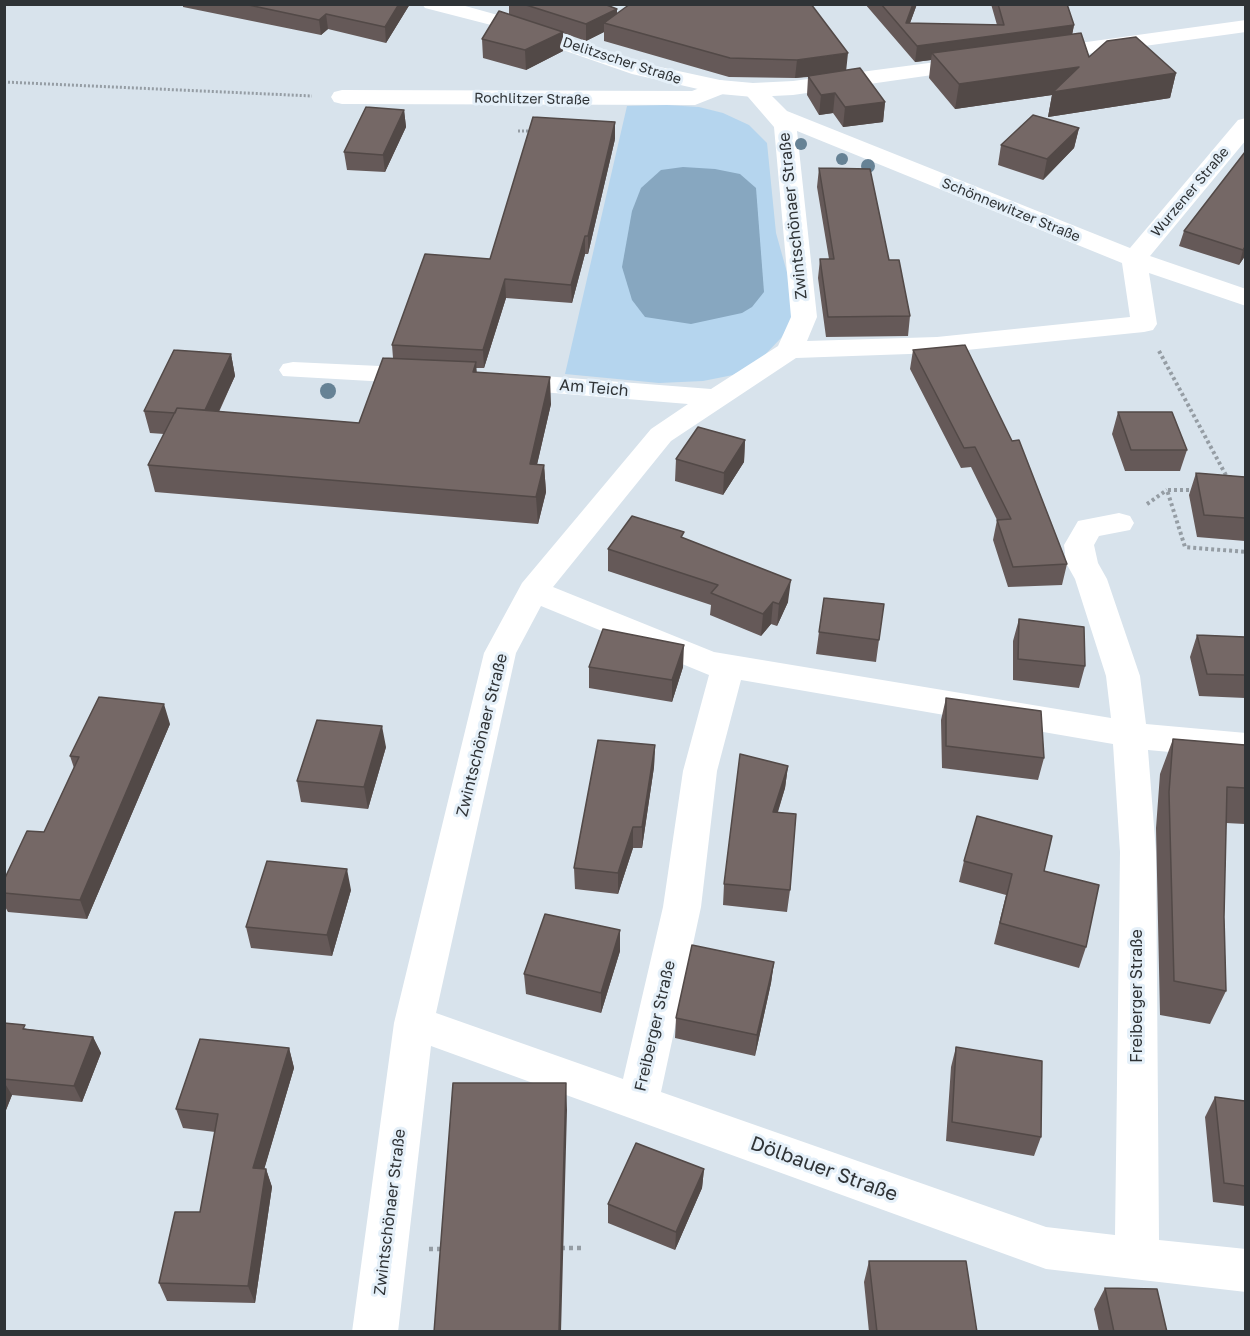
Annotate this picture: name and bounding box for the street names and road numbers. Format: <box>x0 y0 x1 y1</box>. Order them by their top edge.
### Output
street label: Delitzscher Straße <box>561 34 683 88</box>
street label: Rochlitzer Straße <box>474 90 590 108</box>
street label: Zwintschönaer Straße <box>775 132 811 300</box>
street label: Wurzener Straße <box>1148 144 1232 240</box>
street label: Schönnewitzer Straße <box>939 175 1083 245</box>
street label: Am Teich <box>559 375 629 401</box>
street label: Zwintschönaer Straße <box>452 651 512 819</box>
street label: Freiberger Straße <box>1127 929 1147 1063</box>
street label: Freiberger Straße <box>631 959 679 1093</box>
street label: Zwintschönaer Straße <box>370 1128 410 1296</box>
street label: Dölbauer Straße <box>747 1131 901 1207</box>

